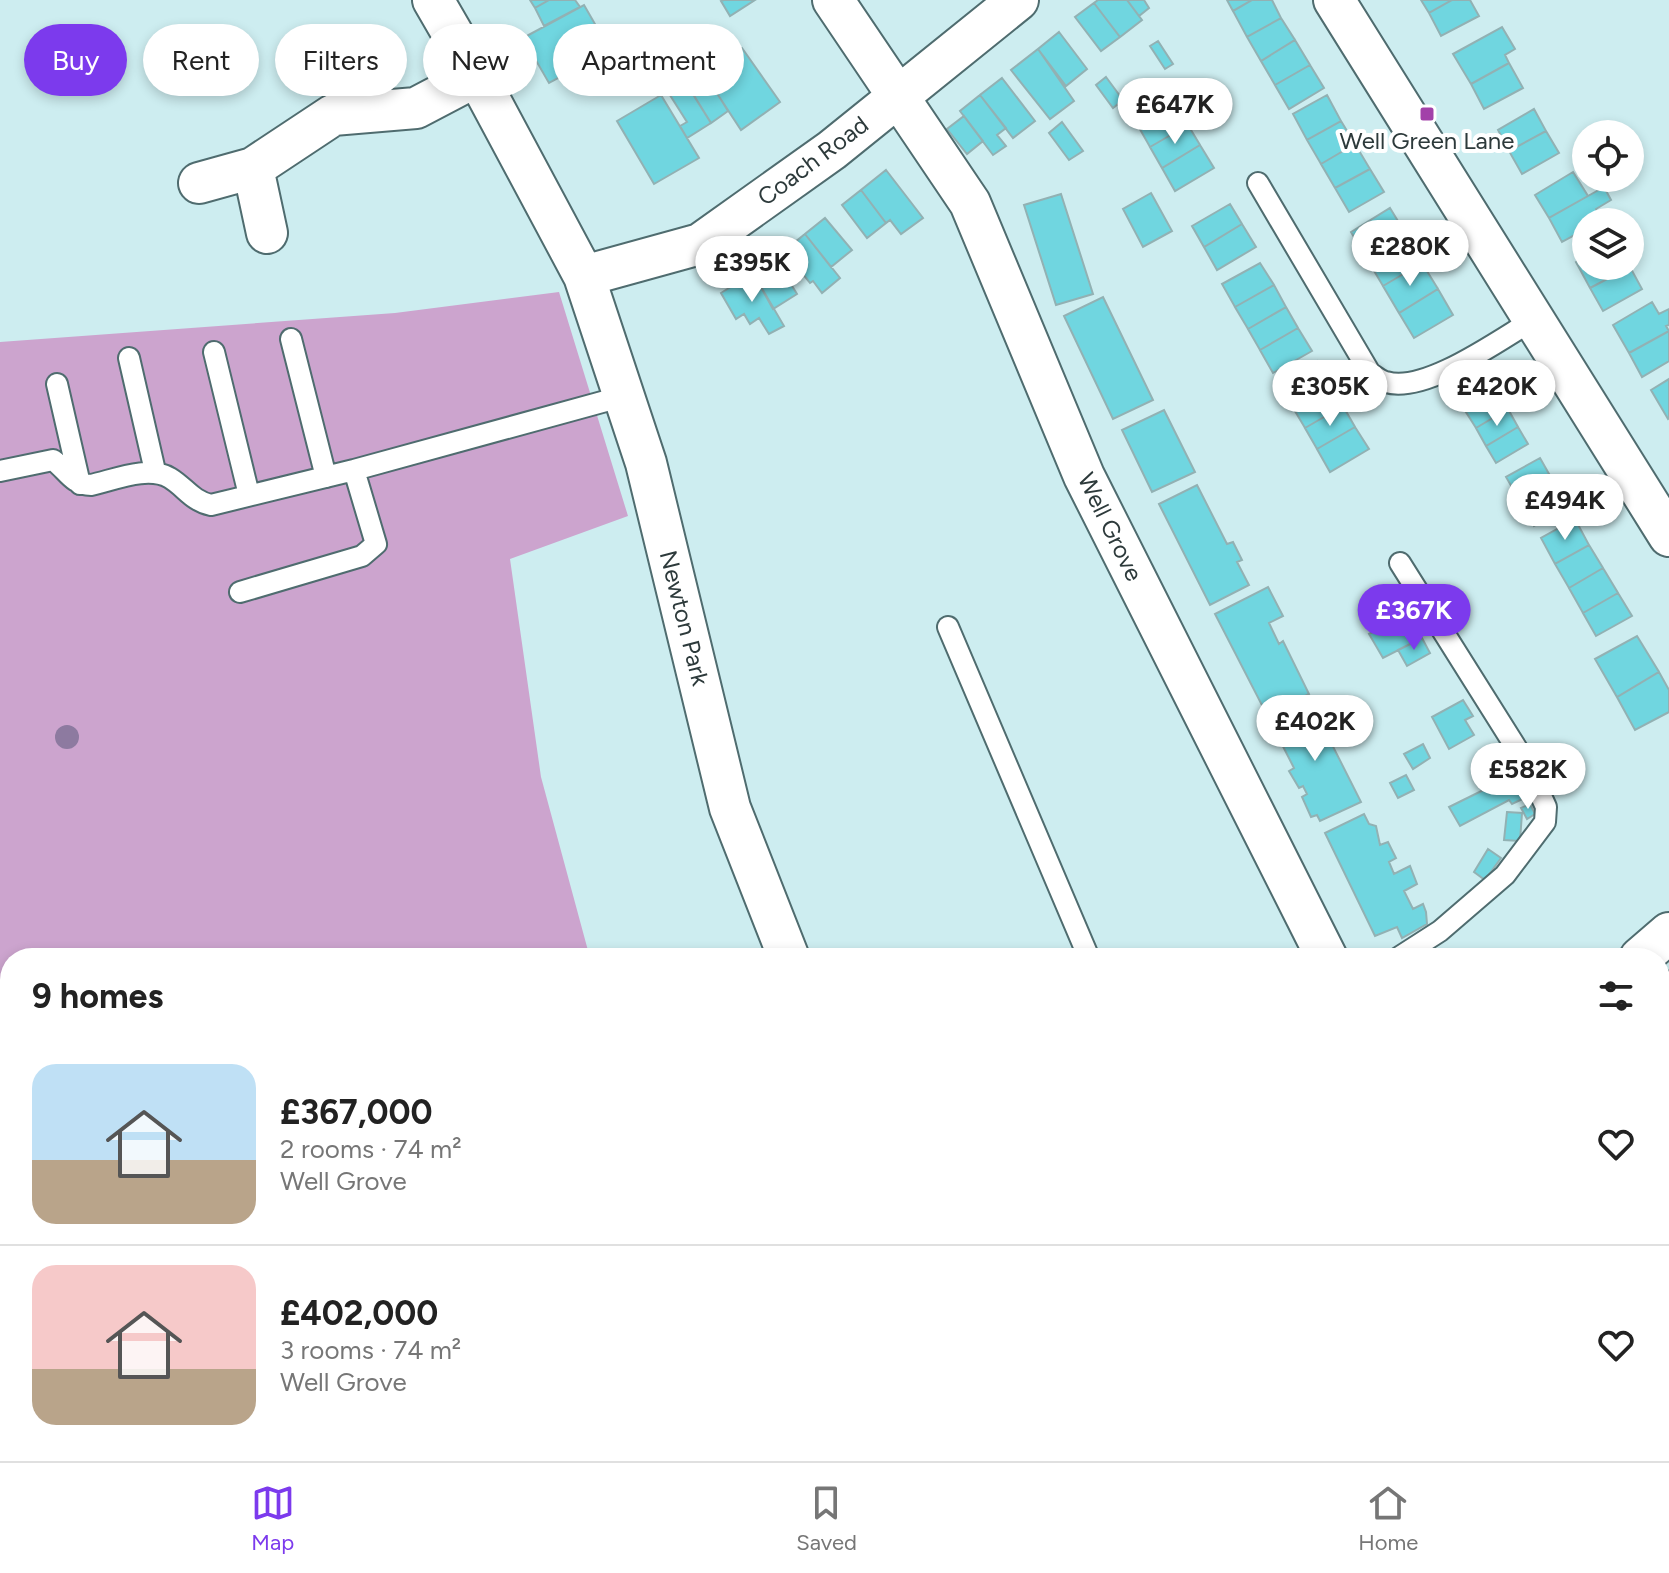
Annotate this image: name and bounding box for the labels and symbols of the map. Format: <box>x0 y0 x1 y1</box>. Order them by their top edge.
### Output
pin: £647K <box>1119 78 1231 146</box>
marker: Well Green Lane <box>1418 105 1436 123</box>
street label: Coach Road <box>752 110 874 212</box>
place label: Well Green Lane <box>1340 126 1514 155</box>
pin: £280K <box>1354 220 1466 288</box>
pin: £395K <box>696 236 808 304</box>
pin: £305K <box>1274 360 1386 428</box>
pin: £420K <box>1441 360 1553 428</box>
street label: Well Grove <box>1072 468 1149 586</box>
pin: £494K <box>1509 474 1621 542</box>
street label: Newton Park <box>654 547 715 689</box>
pin: £367K <box>1358 584 1470 652</box>
pin: £402K <box>1259 695 1371 763</box>
pin: £582K <box>1472 743 1584 811</box>

